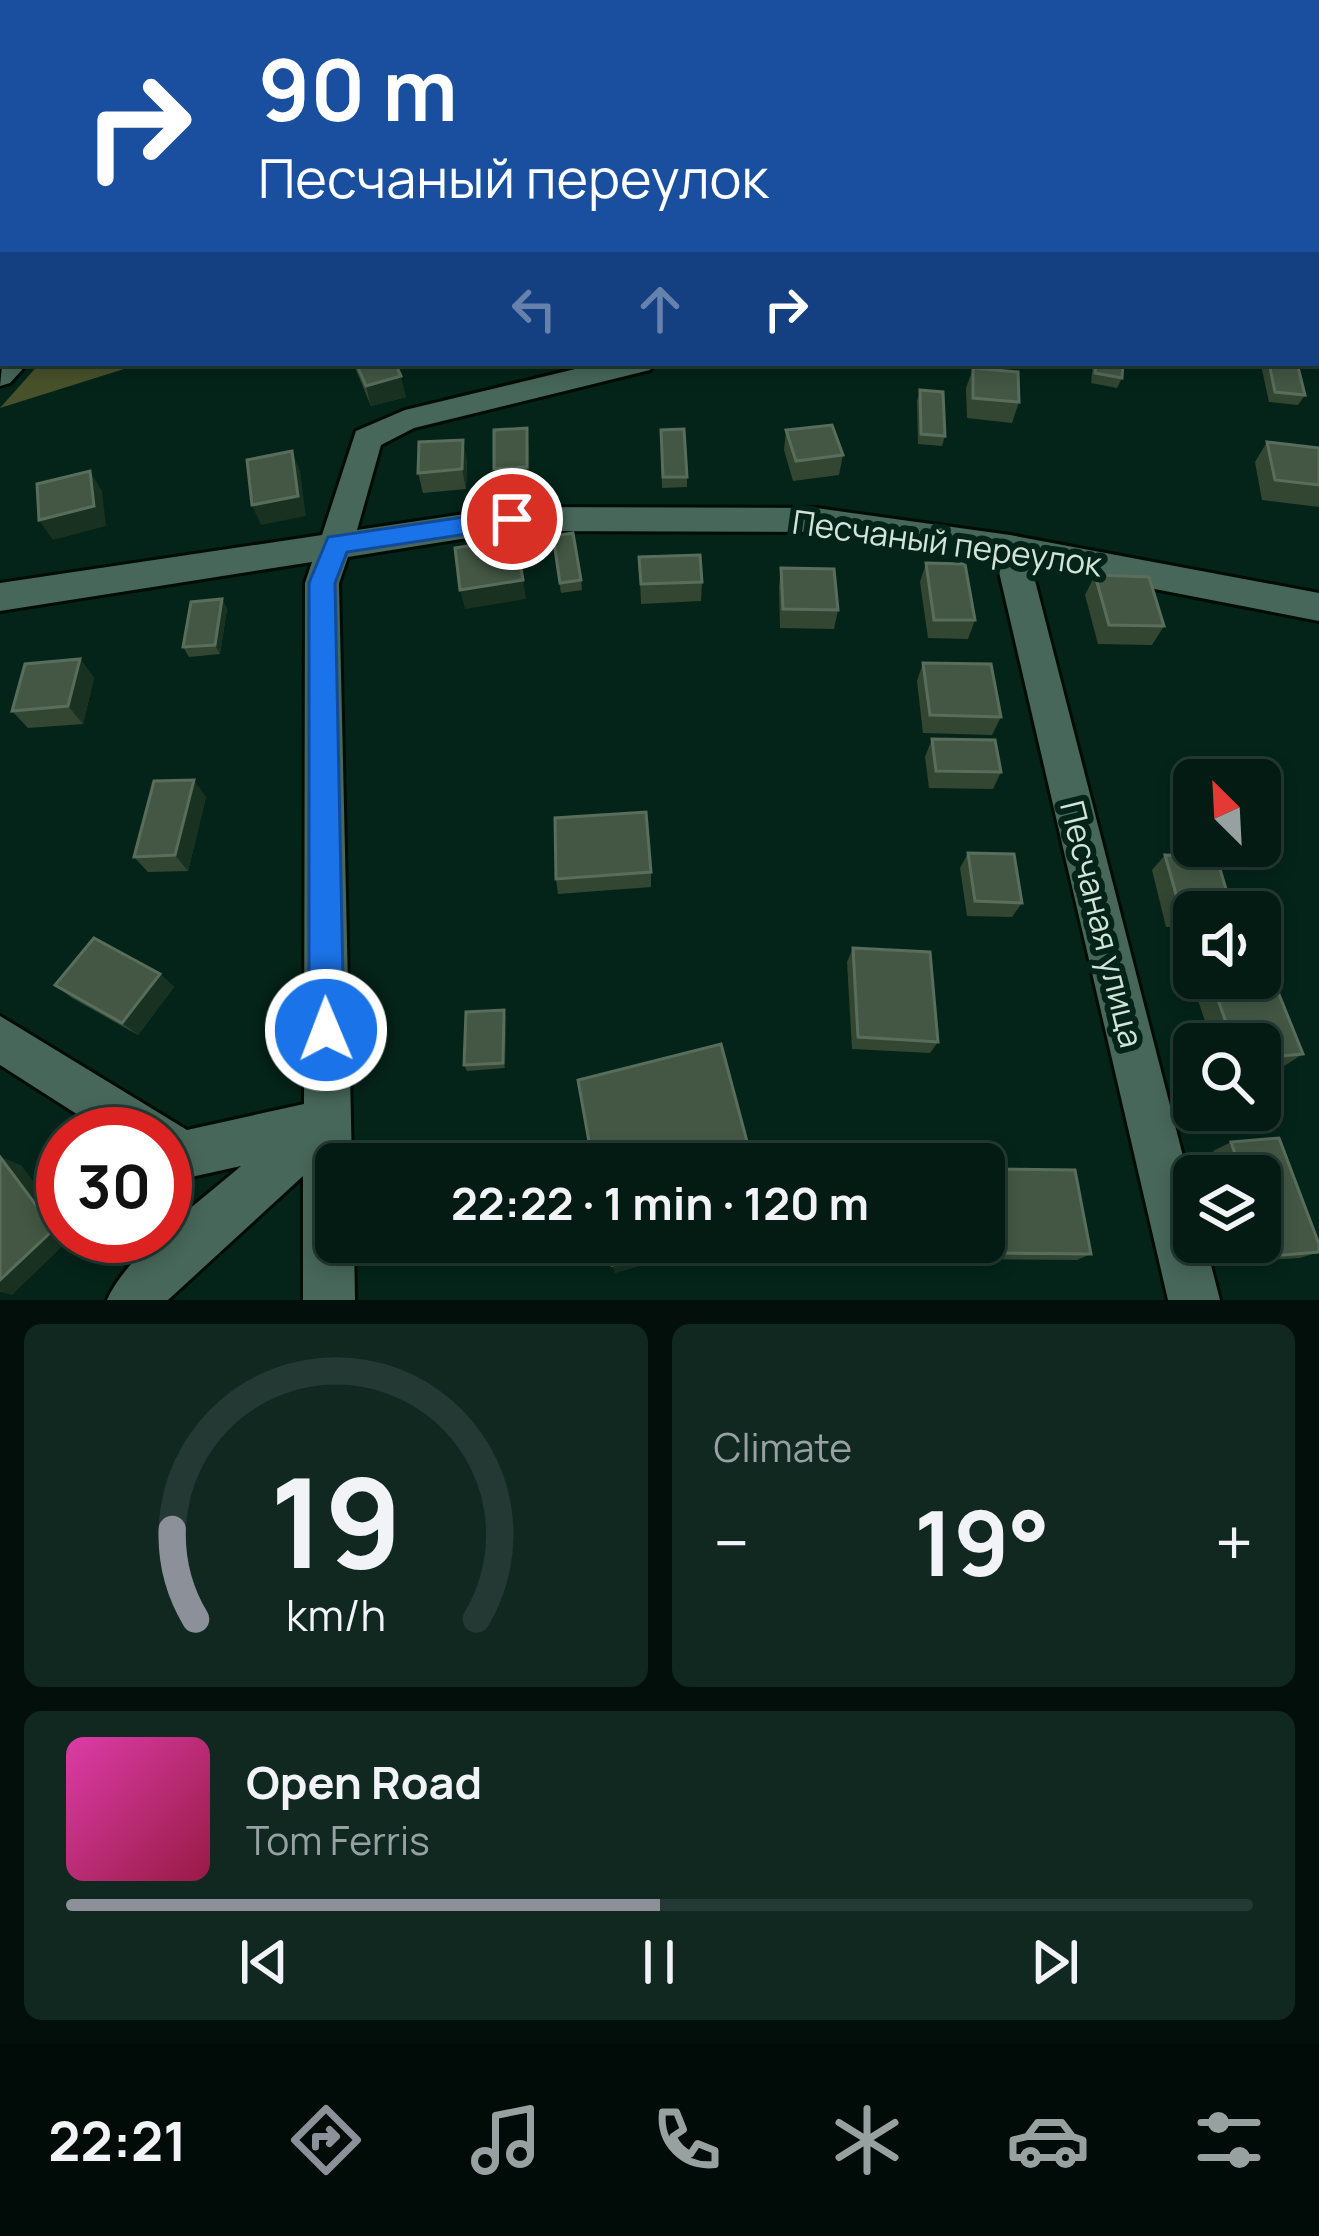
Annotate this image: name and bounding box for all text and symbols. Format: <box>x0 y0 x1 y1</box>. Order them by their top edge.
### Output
text: 90 m <box>258 31 458 146</box>
icon: right <box>60 48 216 204</box>
text: Песчаный переулок <box>258 140 768 214</box>
icon: left <box>501 276 567 342</box>
icon: ahead <box>627 276 693 342</box>
icon: right <box>753 276 819 342</box>
pin <box>461 468 563 570</box>
icon: arrive <box>479 486 545 552</box>
street label: Песчаный переулок <box>790 499 1106 587</box>
north arrow <box>1173 759 1281 867</box>
map controls <box>1173 759 1281 1263</box>
street label: Песчаная улица <box>1050 796 1155 1052</box>
button: sound <box>1173 891 1281 999</box>
position arrow <box>263 967 389 1093</box>
button: search <box>1173 1023 1281 1131</box>
speed limit sign: 30 <box>36 1107 192 1263</box>
button: layers <box>1173 1155 1281 1263</box>
text: 22:22 · 1 min · 120 m <box>451 1172 869 1234</box>
text: Climate <box>714 1420 852 1474</box>
text: 19 <box>270 1435 402 1605</box>
text: 19° <box>914 1480 1050 1603</box>
text: − <box>714 1497 749 1587</box>
text: + <box>1215 1497 1253 1587</box>
text: km/h <box>286 1584 386 1643</box>
text: Open Road <box>246 1751 482 1813</box>
text: Tom Ferris <box>246 1813 430 1867</box>
icon: previous <box>231 1929 297 1995</box>
icon: pause <box>626 1929 692 1995</box>
icon: next <box>1022 1929 1088 1995</box>
icon: directions <box>284 2098 368 2182</box>
icon: music <box>464 2098 548 2182</box>
icon: phone <box>645 2098 729 2182</box>
icon: climate <box>825 2098 909 2182</box>
icon: car <box>1006 2098 1090 2182</box>
icon: filters <box>1187 2098 1271 2182</box>
text: 22:21 <box>48 2103 187 2177</box>

